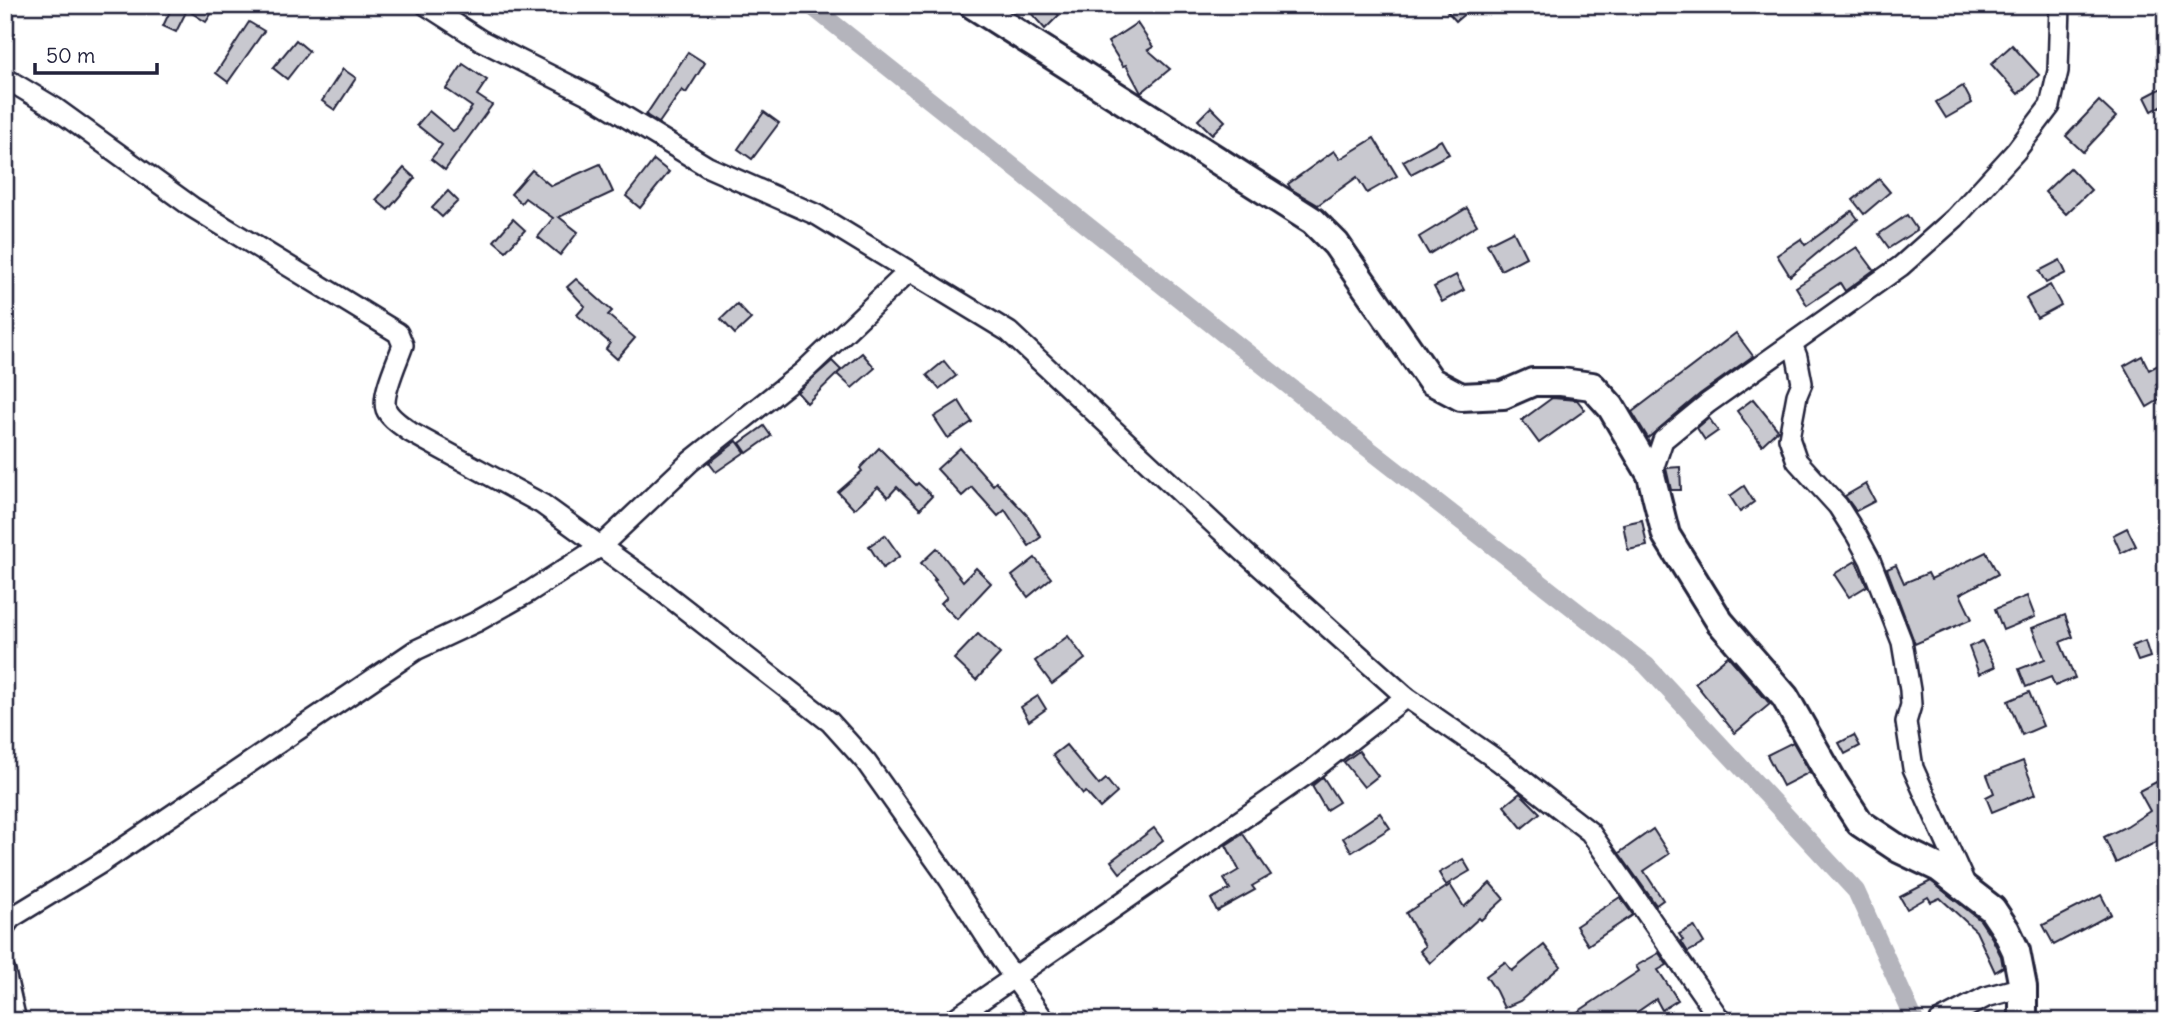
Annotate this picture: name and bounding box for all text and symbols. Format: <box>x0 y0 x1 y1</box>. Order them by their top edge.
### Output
scale bar <box>35 32 158 76</box>
text: 50 m <box>46 42 95 69</box>

